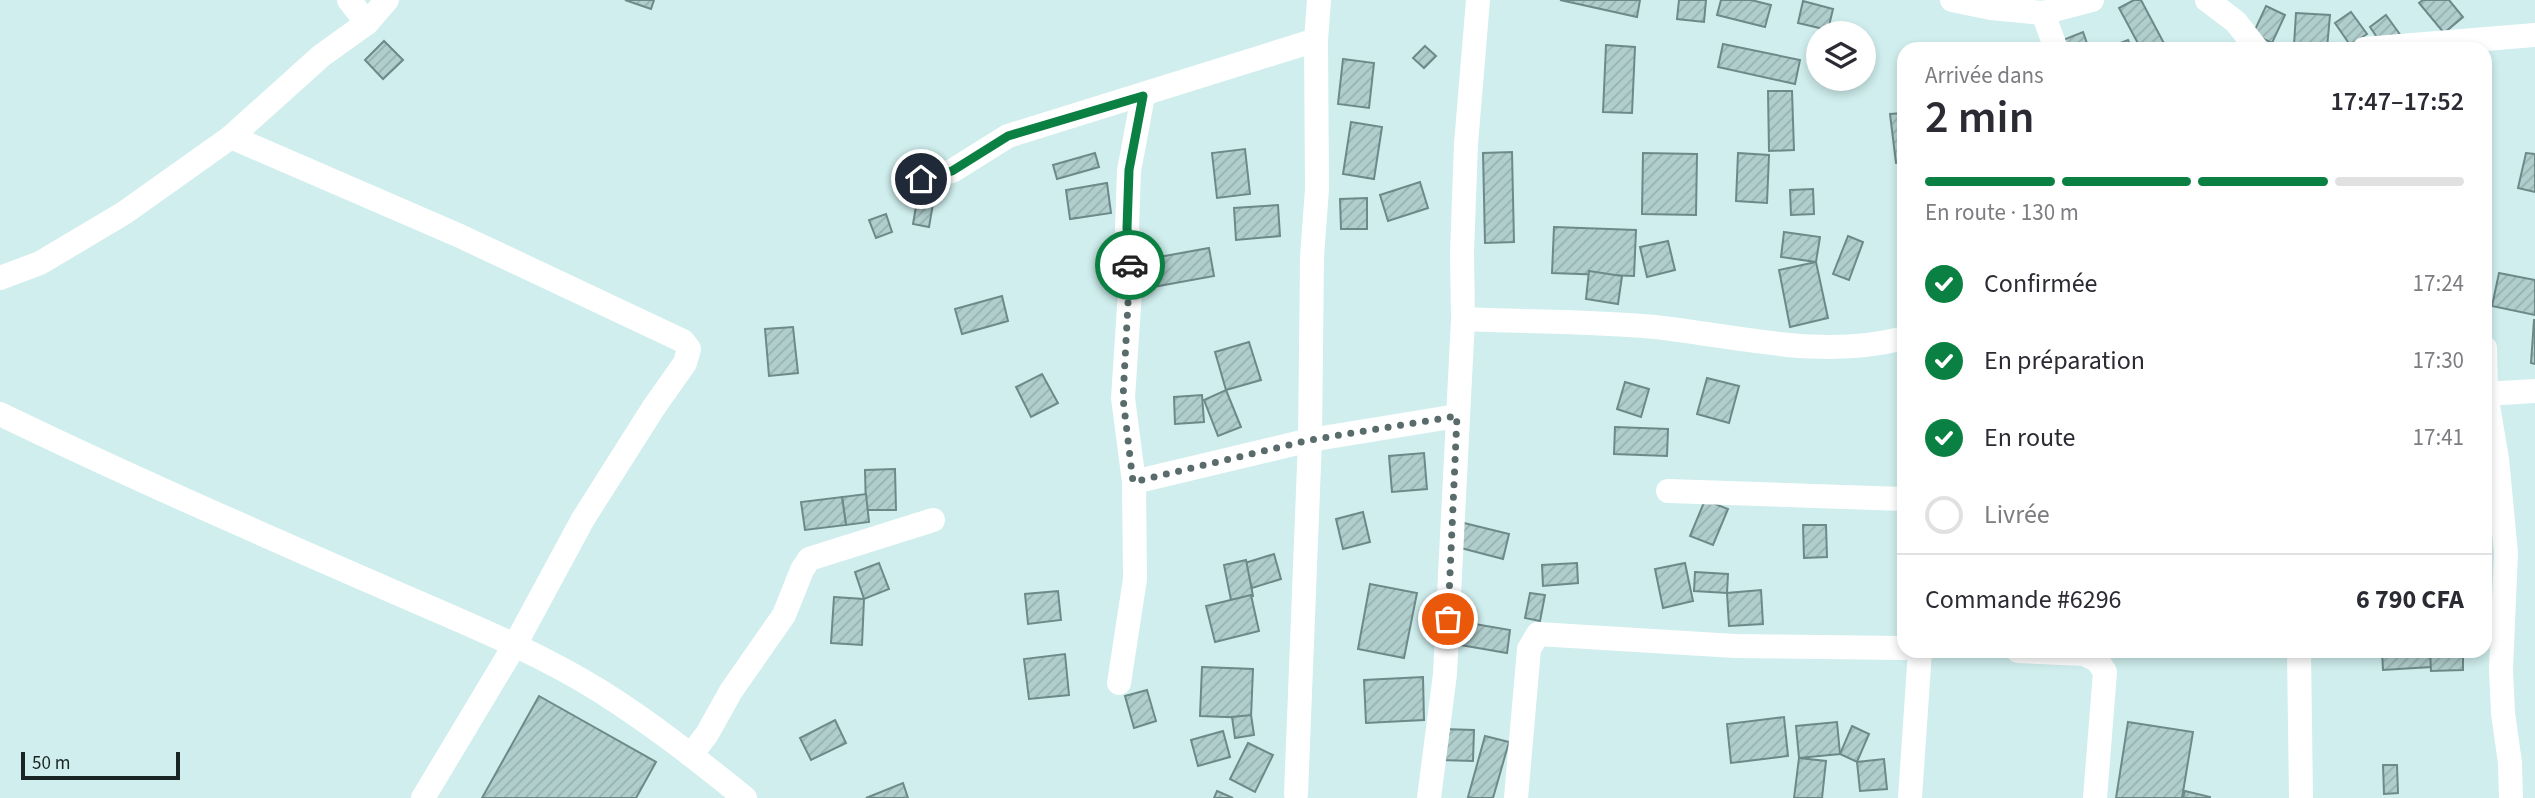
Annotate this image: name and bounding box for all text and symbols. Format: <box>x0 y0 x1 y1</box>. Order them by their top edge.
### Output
map controls <box>1806 21 1876 91</box>
button: layers <box>1806 21 1876 91</box>
text: Arrivée dans <box>1925 59 2044 92</box>
text: 17:47–17:52 <box>2331 83 2464 120</box>
text: 2 min <box>1925 85 2034 150</box>
pin <box>891 149 951 209</box>
icon: home <box>902 160 940 198</box>
text: En route · 130 m <box>1925 196 2079 229</box>
courier <box>1095 230 1165 300</box>
icon: car <box>1111 246 1149 284</box>
icon: check <box>1925 265 1963 303</box>
text: Confirmée <box>1984 265 2098 302</box>
text: 17:24 <box>2413 267 2464 300</box>
icon: check <box>1925 342 1963 380</box>
text: En préparation <box>1984 342 2145 379</box>
text: 17:30 <box>2413 344 2464 377</box>
icon: check <box>1925 419 1963 457</box>
text: En route <box>1984 419 2075 456</box>
text: 17:41 <box>2413 421 2464 454</box>
text: Livrée <box>1984 496 2050 533</box>
text: Commande #6296 <box>1925 581 2122 618</box>
text: 6 790 CFA <box>2356 581 2464 618</box>
pin <box>1418 589 1478 649</box>
icon: bag <box>1429 600 1467 638</box>
scale bar <box>21 749 180 781</box>
text: 50 m <box>32 750 70 777</box>

